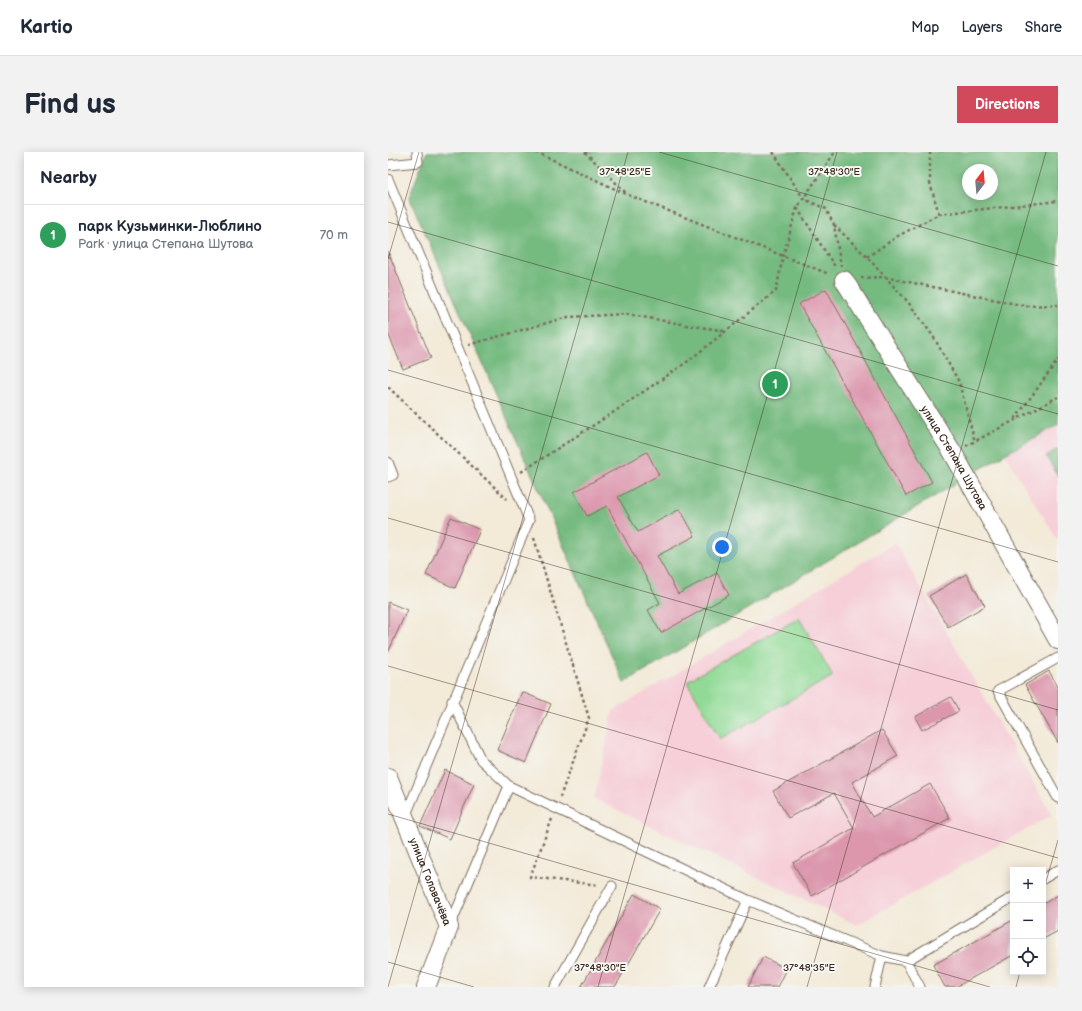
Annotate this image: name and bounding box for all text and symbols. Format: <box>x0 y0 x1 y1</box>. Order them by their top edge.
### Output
text: Kartio <box>20 16 73 39</box>
text: Map <box>911 19 939 36</box>
text: Layers <box>961 19 1003 36</box>
text: Share <box>1025 19 1062 36</box>
button: Directions <box>957 86 1058 123</box>
text: Find us <box>24 88 116 121</box>
north arrow <box>962 164 998 200</box>
text: 37°48'25"E <box>599 166 651 178</box>
text: 37°48'30"E <box>808 166 860 178</box>
text: Nearby <box>40 168 97 188</box>
text: парк Кузьминки-Люблино <box>78 217 262 236</box>
text: 1 <box>50 227 56 243</box>
text: 70 m <box>320 227 348 243</box>
text: Park · улица Степана Шутова <box>78 236 254 252</box>
pin: 1 <box>762 369 788 399</box>
street label: улица Степана Шутова <box>918 403 990 513</box>
your location <box>712 537 732 557</box>
street label: улица Головачёва <box>407 836 454 928</box>
map controls <box>1010 867 1046 975</box>
button: + <box>1010 867 1046 903</box>
button: − <box>1010 903 1046 939</box>
button: locate <box>1010 939 1046 975</box>
text: 37°48'30"E <box>574 962 626 974</box>
text: 37°48'35"E <box>783 962 835 974</box>

